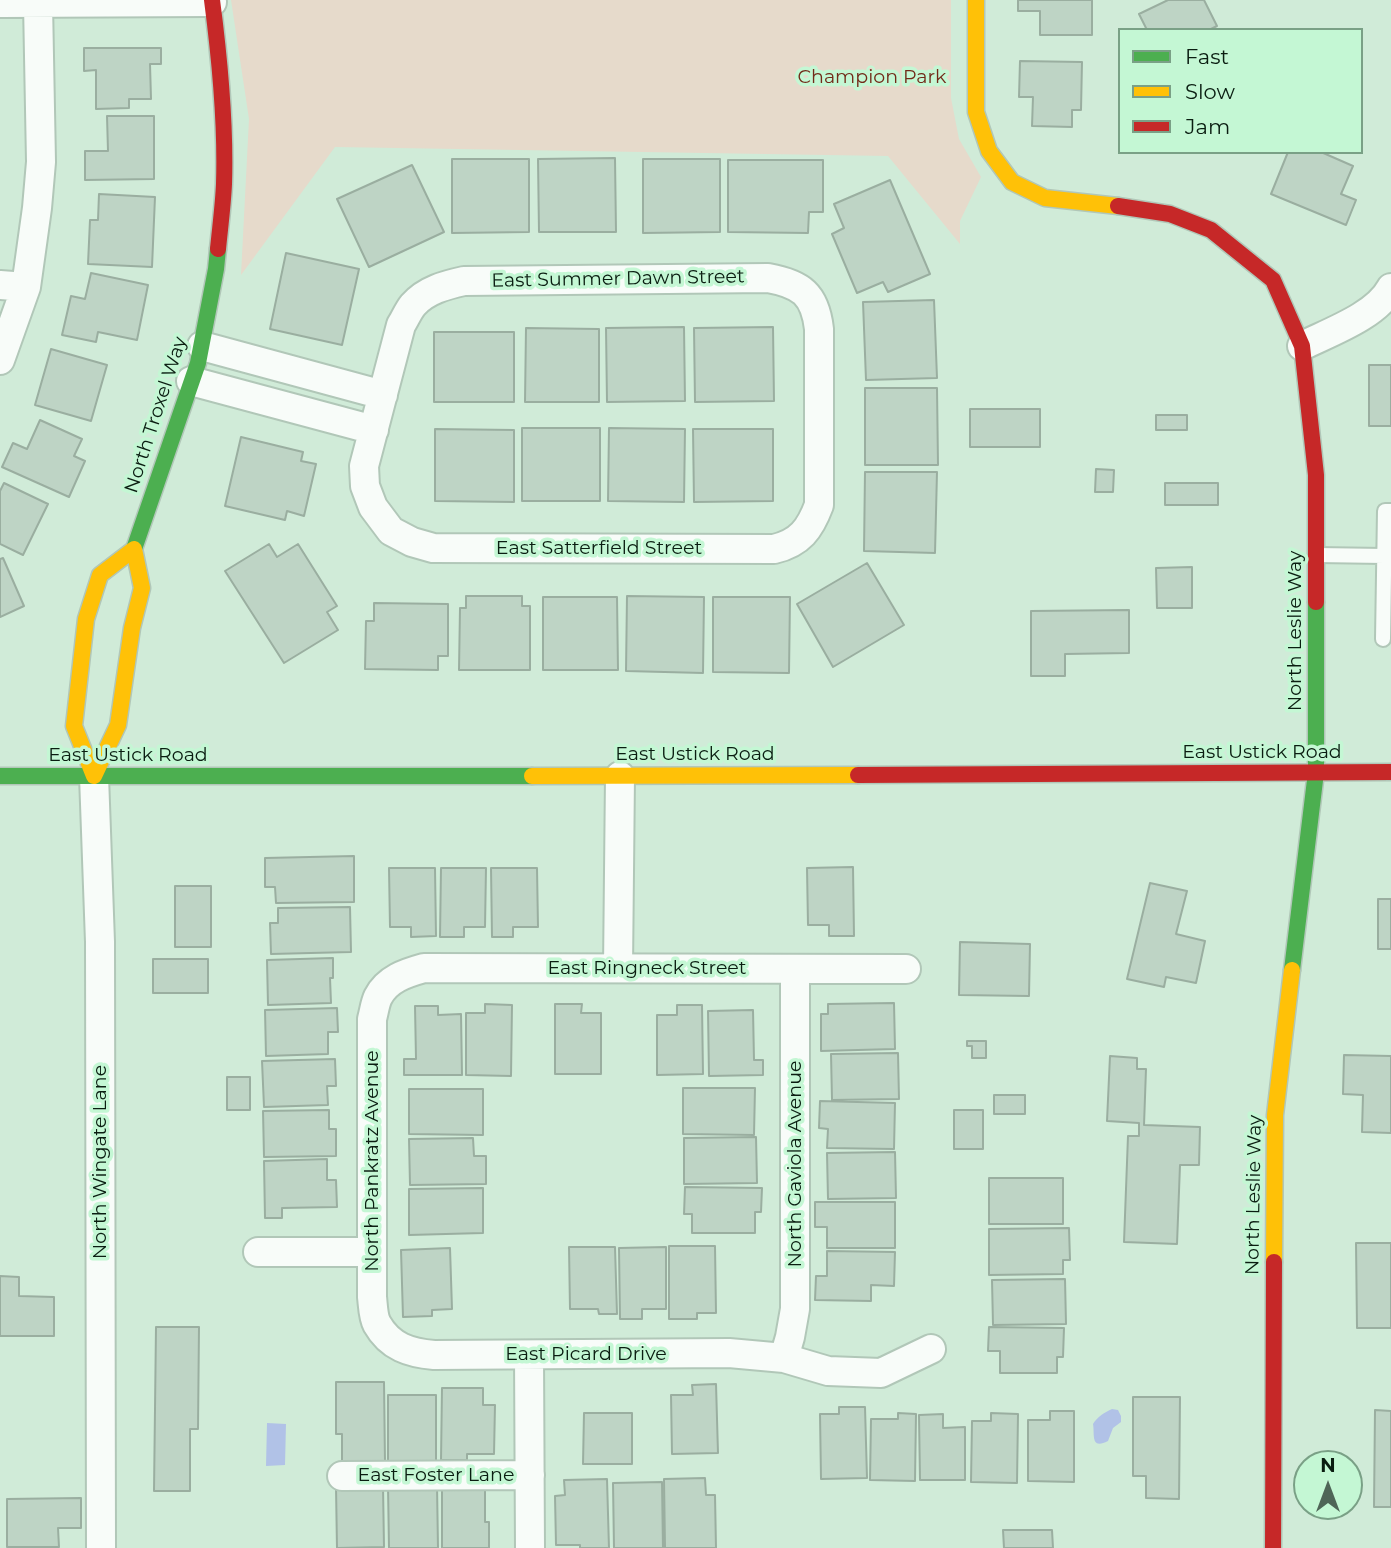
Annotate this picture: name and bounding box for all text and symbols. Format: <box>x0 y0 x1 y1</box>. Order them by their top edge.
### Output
legend <box>1118 28 1363 154</box>
text: Fast <box>1185 44 1229 69</box>
park label: Champion Park <box>798 66 946 88</box>
text: Slow <box>1185 79 1235 104</box>
text: Jam <box>1185 114 1230 139</box>
street label: East Summer Dawn Street <box>491 265 745 293</box>
street label: North Troxel Way <box>120 334 192 496</box>
street label: East Satterfield Street <box>496 537 702 559</box>
street label: North Leslie Way <box>1284 551 1306 711</box>
street label: East Ustick Road <box>1182 741 1342 763</box>
street label: East Ustick Road <box>615 743 775 765</box>
street label: East Ustick Road <box>48 744 208 766</box>
street label: East Ringneck Street <box>547 957 747 979</box>
street label: North Pankratz Avenue <box>361 1050 383 1272</box>
street label: North Gaviola Avenue <box>784 1061 806 1267</box>
street label: North Wingate Lane <box>89 1065 111 1259</box>
street label: North Leslie Way <box>1241 1115 1267 1275</box>
street label: East Picard Drive <box>505 1343 667 1365</box>
north arrow <box>1293 1450 1363 1520</box>
text: N <box>1320 1454 1336 1477</box>
street label: East Foster Lane <box>358 1464 514 1486</box>

